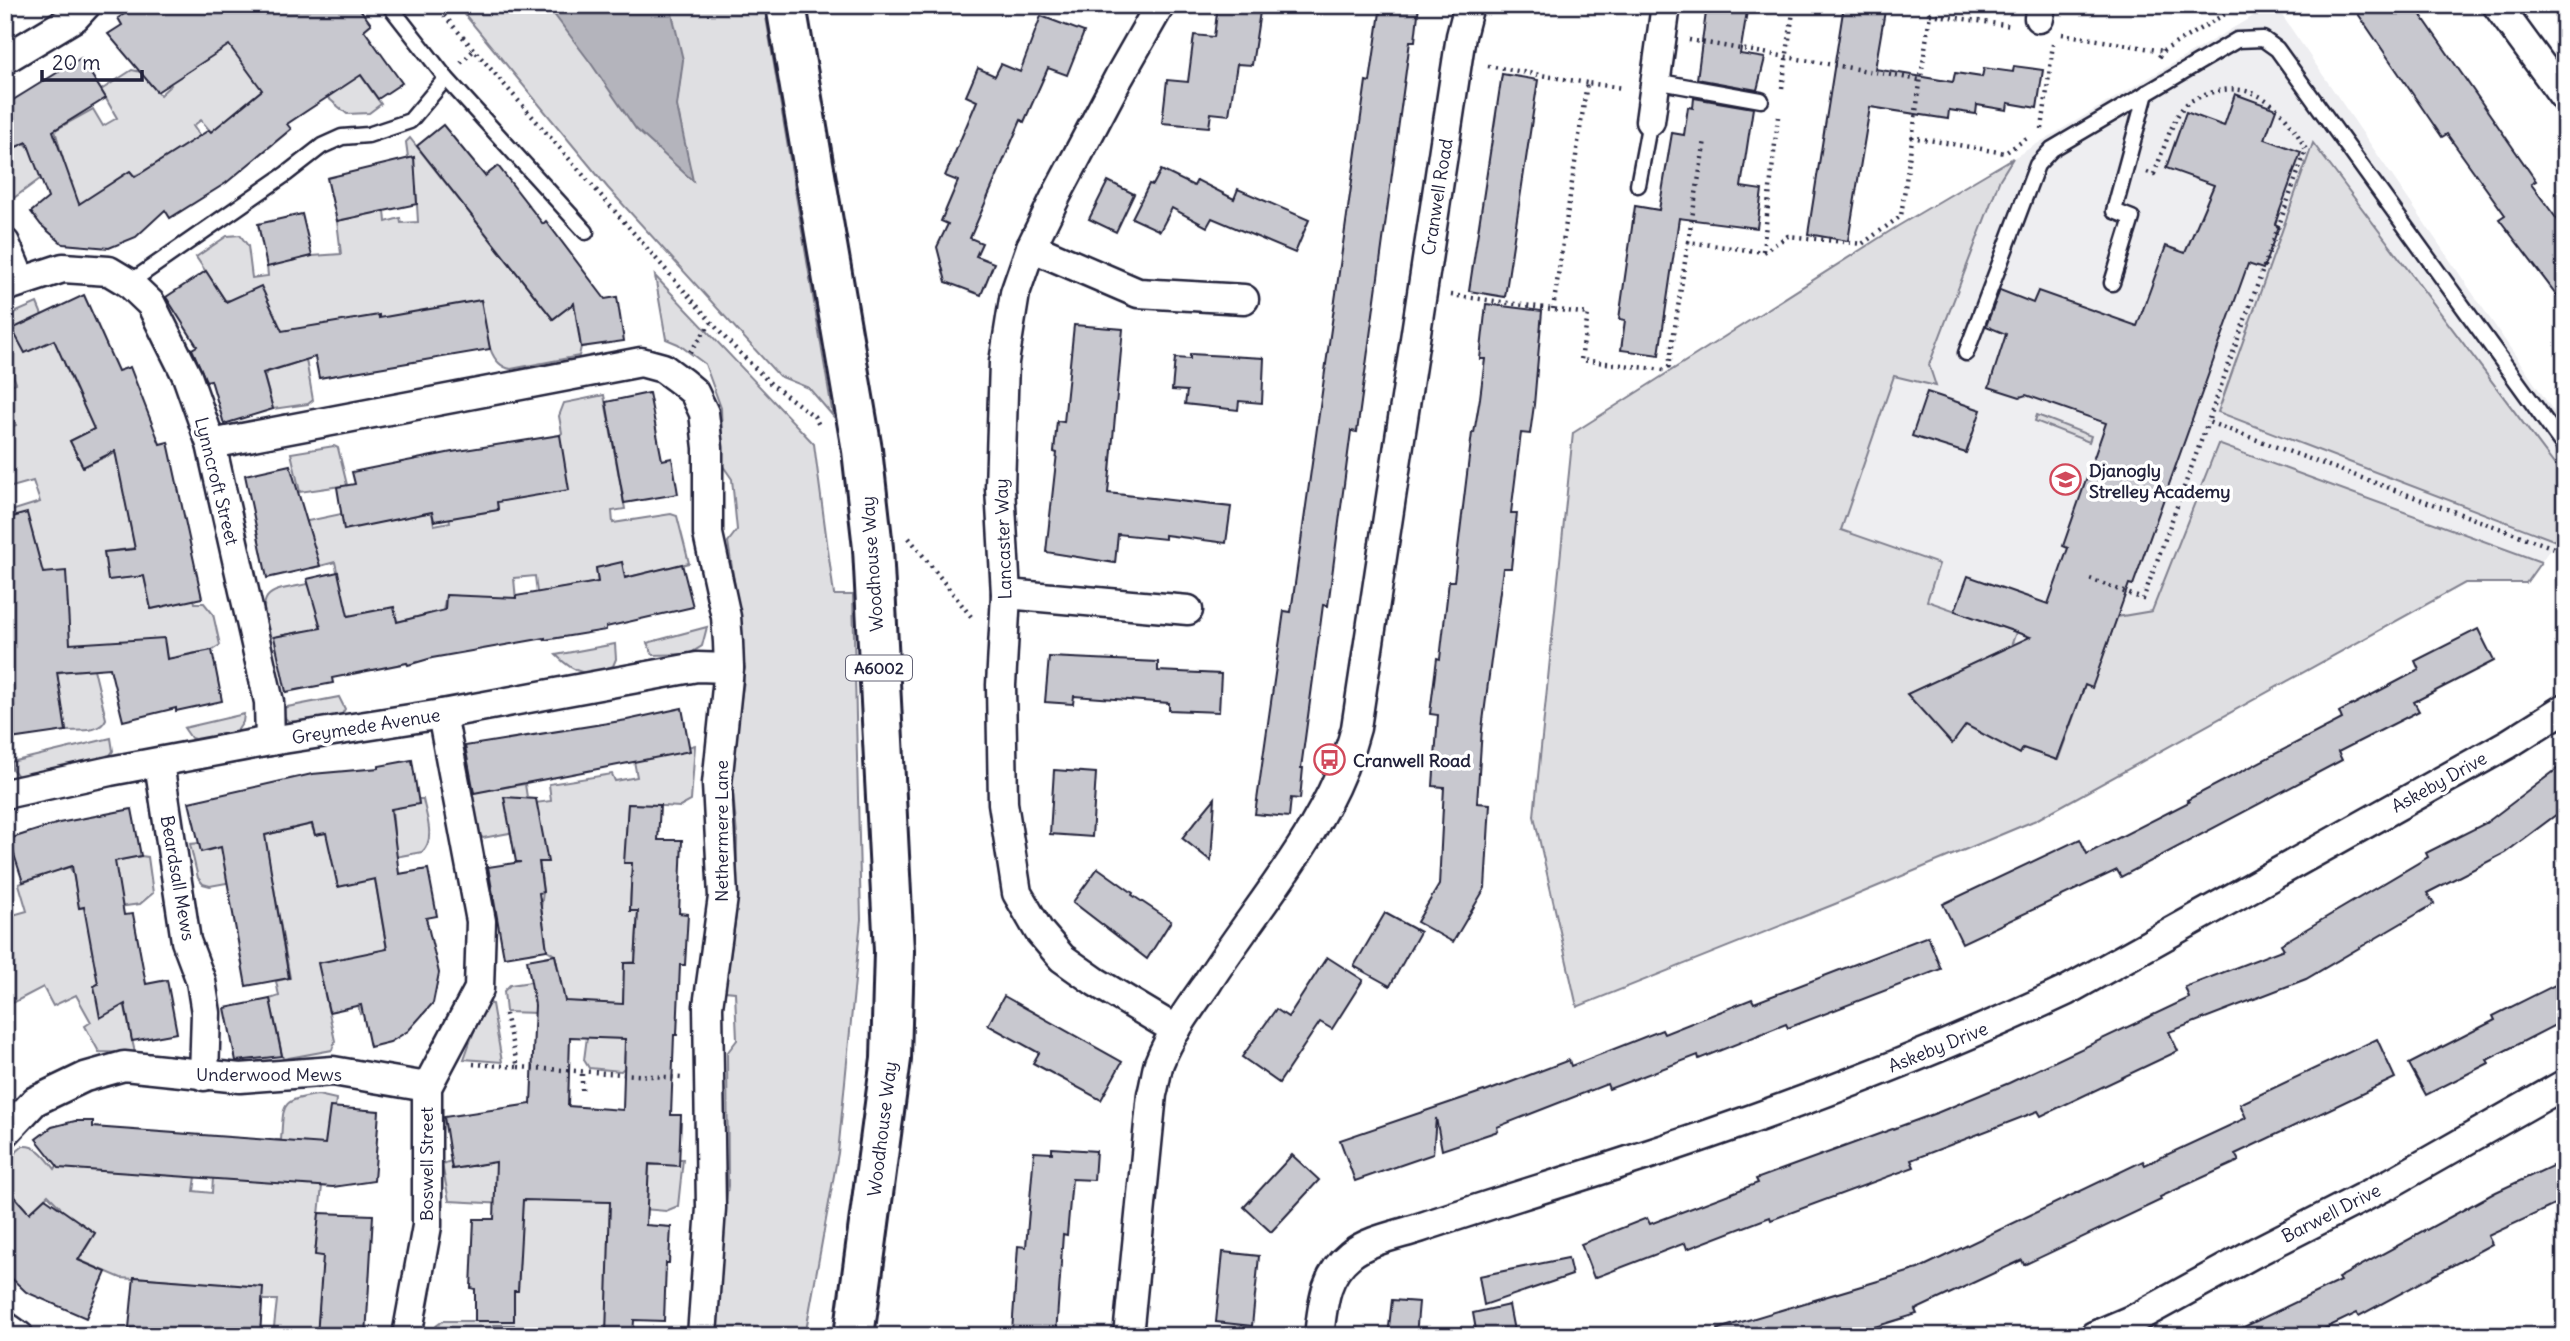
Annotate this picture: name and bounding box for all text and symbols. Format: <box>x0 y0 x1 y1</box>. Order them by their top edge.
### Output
scale bar <box>42 38 142 82</box>
text: 20 m <box>52 49 101 76</box>
street label: Cranwell Road <box>1416 137 1458 257</box>
street label: Lynncroft Street <box>190 415 244 547</box>
place label: Djanogly Strelley Academy <box>2089 459 2230 503</box>
school or university icon: Djanogly Strelley Academy <box>2049 463 2083 497</box>
street label: Lancaster Way <box>989 478 1017 600</box>
street label: Woodhouse Way <box>856 495 888 633</box>
road number: A6002 <box>846 656 912 680</box>
street label: Greymede Avenue <box>290 703 442 749</box>
bus stop icon: Cranwell Road <box>1313 743 1347 777</box>
street label: Askeby Drive <box>2387 746 2491 818</box>
place label: Cranwell Road <box>1353 749 1471 772</box>
street label: Nethermere Lane <box>710 760 733 902</box>
street label: Beardsall Mews <box>156 814 200 942</box>
street label: Askeby Drive <box>1885 1017 1991 1077</box>
street label: Woodhouse Way <box>862 1060 902 1198</box>
street label: Underwood Mews <box>196 1063 342 1086</box>
street label: Boswell Street <box>415 1107 438 1221</box>
street label: Barwell Drive <box>2278 1178 2384 1248</box>

